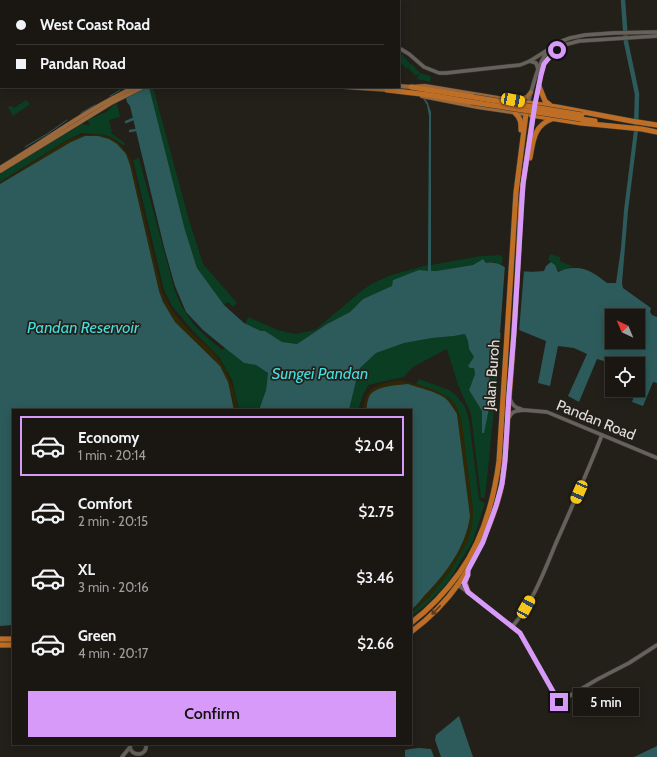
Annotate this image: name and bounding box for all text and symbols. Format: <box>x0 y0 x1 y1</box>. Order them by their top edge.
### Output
text: West Coast Road <box>40 16 150 34</box>
route start <box>548 41 566 59</box>
text: Pandan Road <box>40 55 126 73</box>
car <box>500 92 526 108</box>
north arrow <box>605 309 645 349</box>
map controls <box>605 309 645 397</box>
water label: Pandan Reservoir <box>27 318 140 337</box>
street label: Jalan Buroh <box>480 339 503 412</box>
button: locate <box>605 357 645 397</box>
water label: Sungei Pandan <box>272 364 368 383</box>
street label: Pandan Road <box>554 396 638 444</box>
icon: car <box>30 428 66 464</box>
text: Economy <box>78 429 139 447</box>
text: $2.04 <box>355 437 394 455</box>
text: 1 min · 20:14 <box>78 447 146 463</box>
car <box>569 479 589 505</box>
icon: car <box>30 494 66 530</box>
text: Comfort <box>78 495 132 513</box>
text: $2.75 <box>358 503 394 521</box>
text: 2 min · 20:15 <box>78 513 148 529</box>
icon: car <box>30 560 66 596</box>
text: XL <box>78 561 95 579</box>
text: $3.46 <box>356 569 394 587</box>
text: 3 min · 20:16 <box>78 579 149 595</box>
car <box>515 594 537 620</box>
one-way arrow <box>431 605 441 615</box>
icon: car <box>30 626 66 662</box>
text: Green <box>78 627 116 645</box>
text: $2.66 <box>357 635 394 653</box>
text: 4 min · 20:17 <box>78 645 148 661</box>
callout: 5 min <box>573 688 639 716</box>
button: Confirm <box>28 691 396 737</box>
route end <box>550 693 568 711</box>
text: 5 min <box>590 694 622 710</box>

